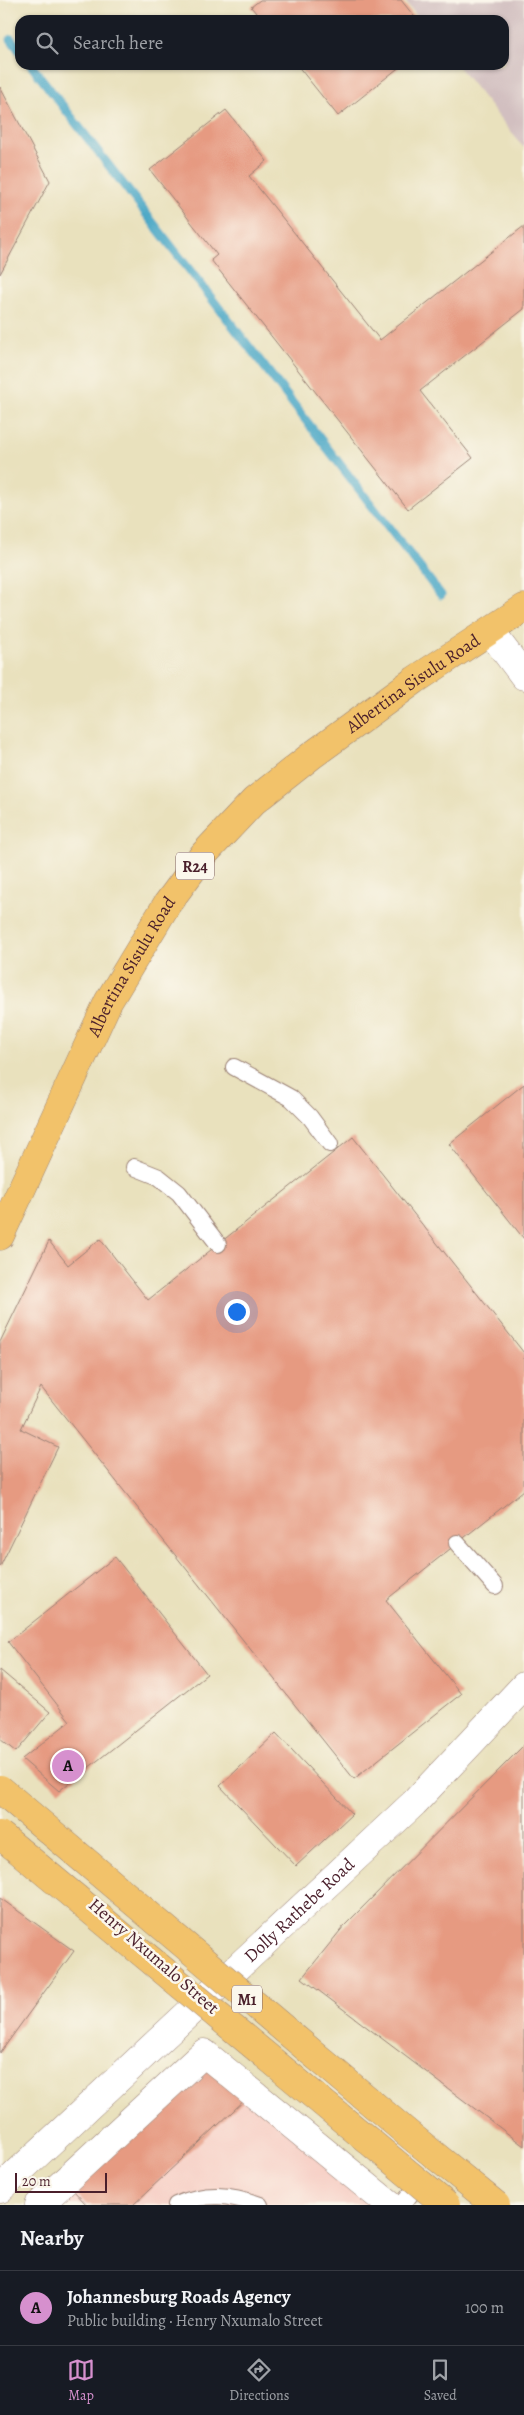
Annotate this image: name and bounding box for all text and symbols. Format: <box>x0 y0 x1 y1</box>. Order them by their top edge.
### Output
search box <box>15 15 509 70</box>
icon: search <box>33 29 61 57</box>
text: Search here <box>73 30 163 56</box>
street label: Albertina Sisulu Road <box>340 628 485 739</box>
road number: R24 <box>176 852 214 879</box>
street label: Albertina Sisulu Road <box>81 891 181 1041</box>
your location <box>224 1299 250 1325</box>
pin: A <box>52 1747 84 1785</box>
street label: Dolly Rathebe Road <box>239 1852 360 1968</box>
street label: Henry Nxumalo Street <box>84 1893 224 2019</box>
road number: M1 <box>232 1986 262 2012</box>
scale bar <box>15 2170 108 2193</box>
text: 20 m <box>22 2172 51 2191</box>
text: Nearby <box>20 2224 83 2252</box>
text: Johannesburg Roads Agency <box>67 2284 291 2310</box>
text: A <box>31 2297 41 2319</box>
text: 100 m <box>465 2297 504 2319</box>
text: Public building · Henry Nxumalo Street <box>67 2310 323 2332</box>
tab: Map <box>67 2356 95 2405</box>
tab: Directions <box>229 2356 289 2405</box>
tab: Saved <box>424 2356 457 2405</box>

